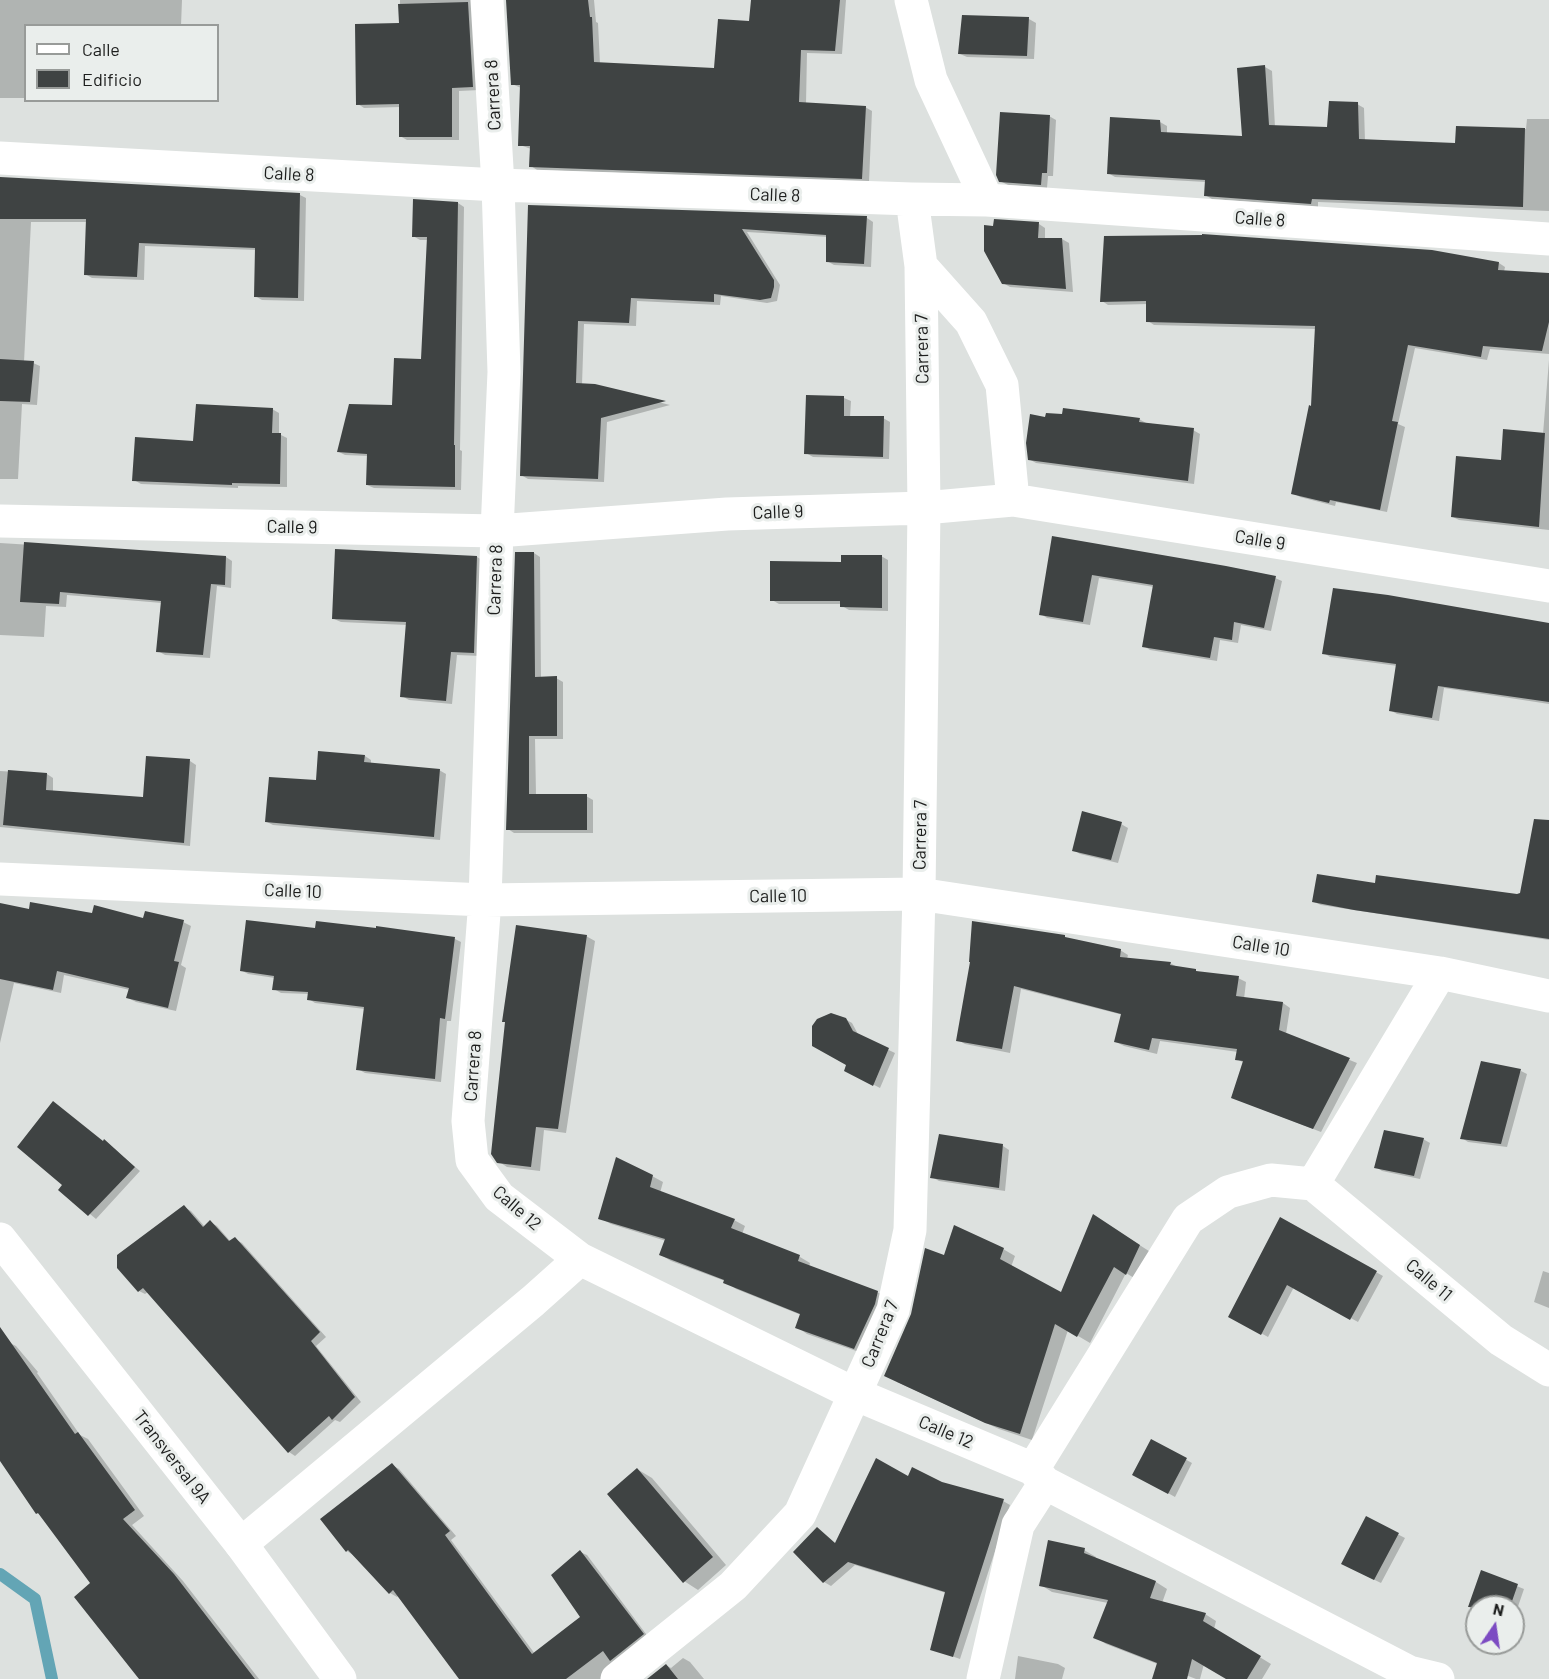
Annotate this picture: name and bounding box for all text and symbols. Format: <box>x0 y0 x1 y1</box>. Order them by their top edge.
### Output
legend <box>24 24 219 102</box>
text: Calle <box>82 38 120 60</box>
street label: Carrera 8 <box>480 59 506 131</box>
text: Edificio <box>82 68 142 90</box>
street label: Calle 8 <box>263 162 315 186</box>
street label: Calle 8 <box>749 183 801 207</box>
street label: Calle 8 <box>1234 206 1286 232</box>
street label: Carrera 7 <box>911 314 933 384</box>
street label: Calle 9 <box>752 500 804 524</box>
street label: Calle 9 <box>266 516 318 538</box>
street label: Calle 9 <box>1233 525 1287 555</box>
street label: Carrera 8 <box>483 544 507 616</box>
street label: Carrera 7 <box>909 800 931 870</box>
street label: Calle 10 <box>264 879 322 903</box>
street label: Calle 10 <box>749 885 807 907</box>
street label: Calle 10 <box>1231 931 1291 961</box>
street label: Carrera 8 <box>460 1030 486 1102</box>
street label: Calle 12 <box>488 1181 546 1235</box>
street label: Calle 11 <box>1401 1254 1457 1306</box>
street label: Carrera 7 <box>857 1297 903 1371</box>
street label: Transversal 9A <box>129 1406 215 1508</box>
street label: Calle 12 <box>915 1411 977 1453</box>
north arrow <box>1465 1595 1525 1655</box>
text: N <box>1491 1598 1506 1619</box>

